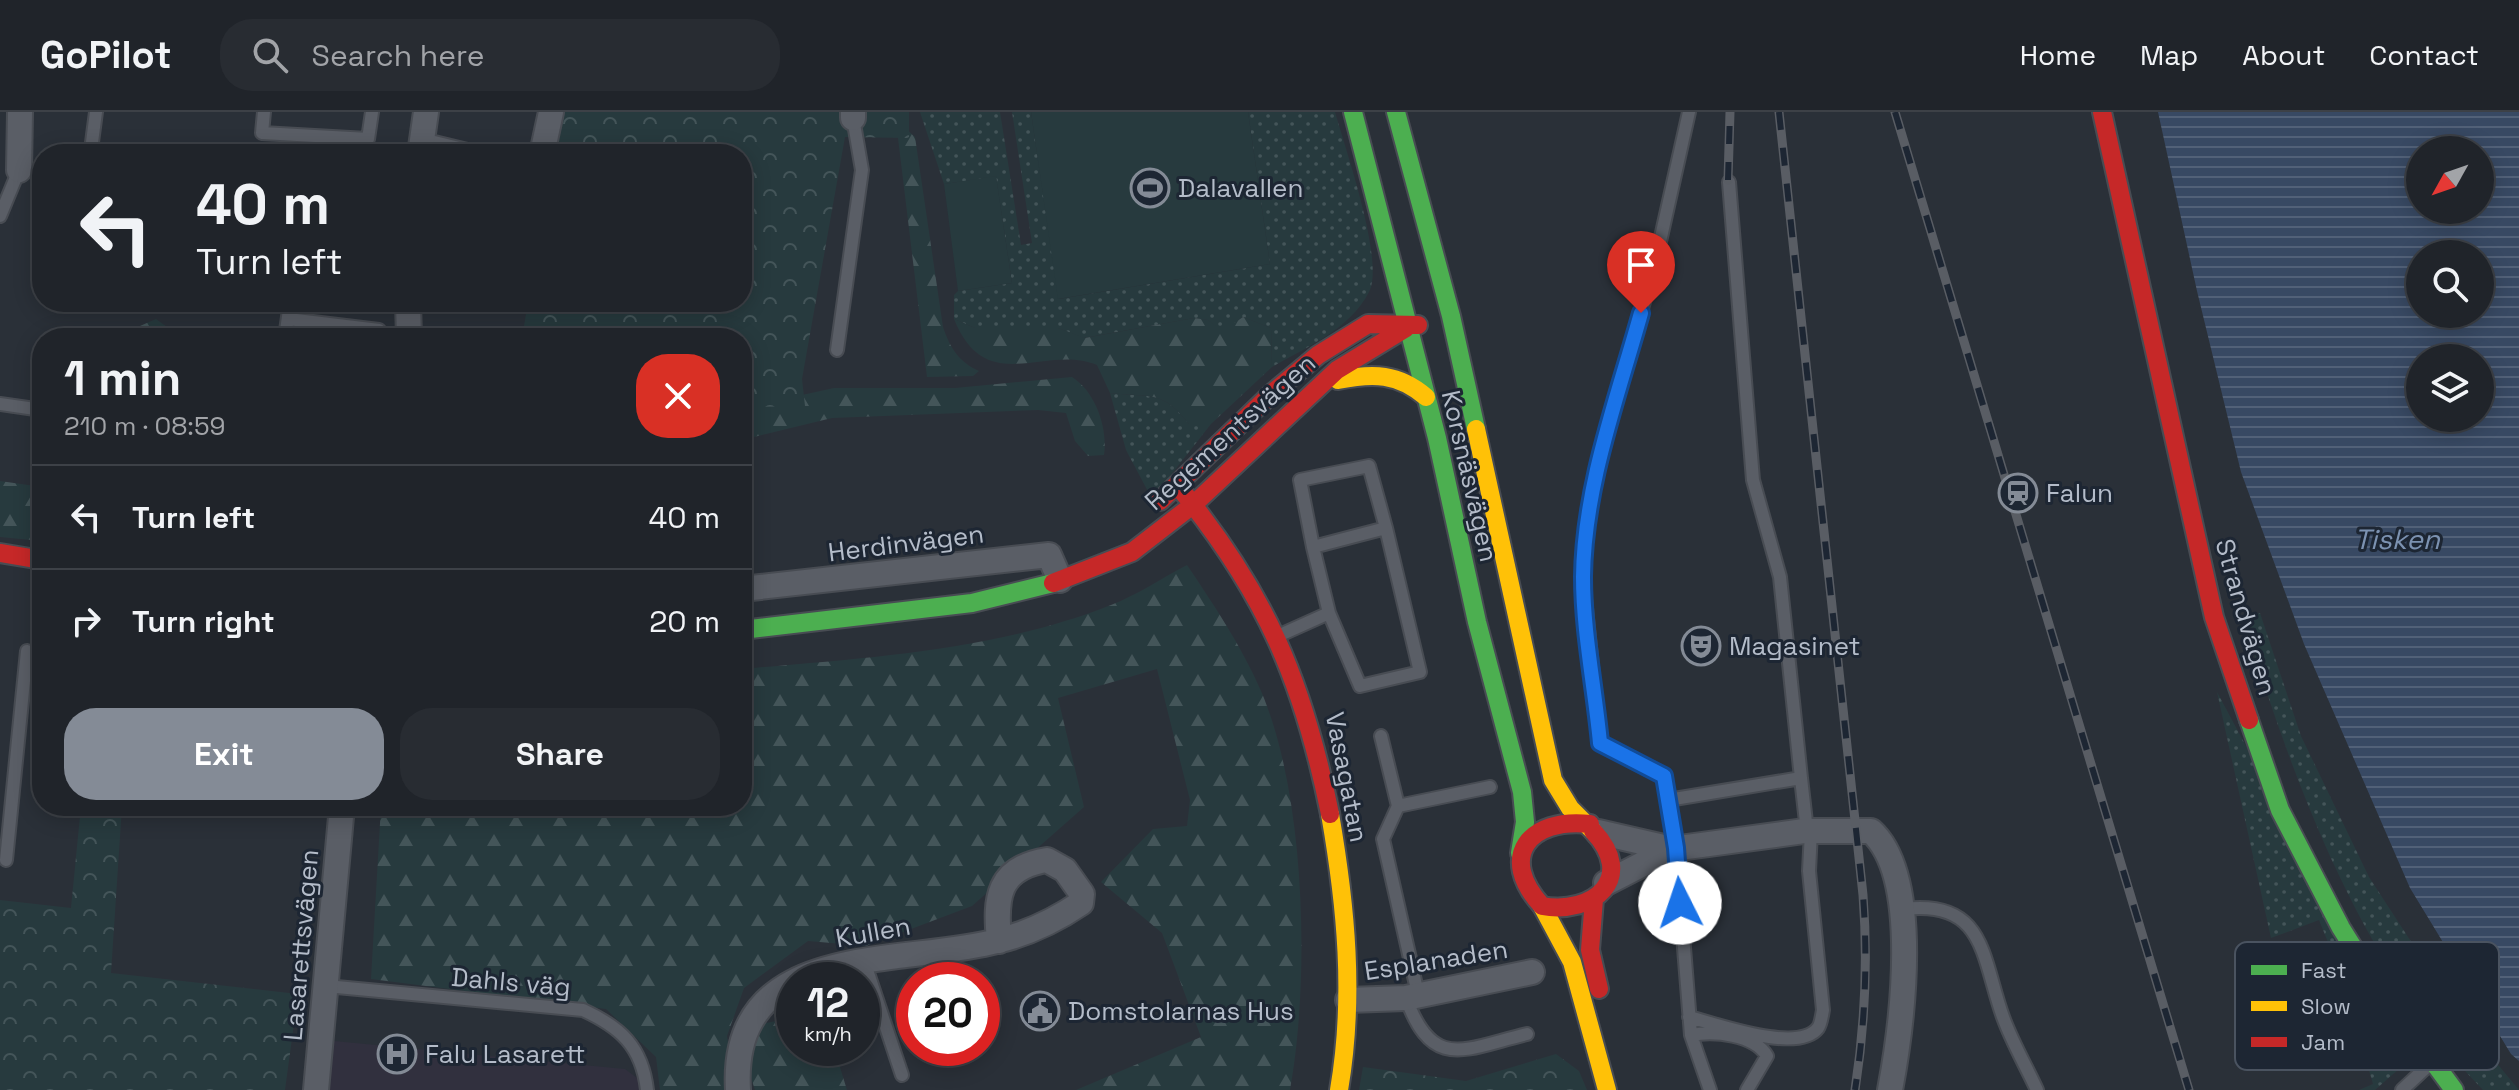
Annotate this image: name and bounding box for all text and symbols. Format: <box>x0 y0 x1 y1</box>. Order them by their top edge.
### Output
search box <box>220 19 780 91</box>
text: GoPilot <box>40 31 172 79</box>
icon: search <box>248 33 292 77</box>
text: Search here <box>312 36 484 75</box>
text: Home <box>2020 37 2096 73</box>
text: Map <box>2140 37 2198 73</box>
text: About <box>2242 37 2325 73</box>
text: Contact <box>2369 37 2479 73</box>
north arrow <box>2406 136 2494 224</box>
map controls <box>2406 136 2494 432</box>
sports icon: Dalavallen <box>1129 167 1171 209</box>
text: 40 m <box>196 169 330 240</box>
place label: Dalavallen <box>1178 171 1303 205</box>
icon: left <box>64 176 168 280</box>
pin <box>1607 231 1675 313</box>
text: Turn left <box>196 239 343 285</box>
button: search <box>2406 240 2494 328</box>
icon: arrive <box>1619 243 1663 287</box>
button: layers <box>2406 344 2494 432</box>
street label: Regementsvägen <box>1137 346 1323 518</box>
text: 1 min <box>64 348 181 409</box>
button: close <box>636 354 720 438</box>
street label: Korsnäsvägen <box>1434 387 1506 565</box>
text: 210 m · 08:59 <box>64 409 225 443</box>
station icon: Falun <box>1997 472 2039 514</box>
place label: Falun <box>2046 476 2113 510</box>
icon: left <box>64 495 108 539</box>
text: Turn left <box>132 498 255 537</box>
text: 40 m <box>649 498 720 537</box>
street label: Herdinvägen <box>826 517 986 569</box>
water label: Tisken <box>2354 521 2441 557</box>
street label: Strandvägen <box>2207 535 2285 699</box>
icon: right <box>64 599 108 643</box>
text: Turn right <box>132 602 275 641</box>
text: 20 m <box>649 602 720 641</box>
theatre icon: Magasinet <box>1680 625 1722 667</box>
place label: Magasinet <box>1729 629 1860 663</box>
button: Exit <box>64 708 384 800</box>
button: Share <box>400 708 720 800</box>
street label: Vasagatan <box>1318 709 1376 845</box>
street label: Lasarettsvägen <box>276 848 326 1042</box>
position arrow <box>1638 861 1722 945</box>
street label: Kullen <box>833 909 913 955</box>
street label: Esplanaden <box>1362 932 1510 988</box>
legend <box>2235 942 2499 1070</box>
text: Fast <box>2301 956 2347 984</box>
street label: Dahls väg <box>450 960 572 1004</box>
speed limit sign: 20 <box>896 962 1000 1066</box>
text: 12 <box>807 978 849 1029</box>
public building icon: Domstolarnas Hus <box>1019 990 1061 1032</box>
text: Slow <box>2301 992 2351 1020</box>
place label: Domstolarnas Hus <box>1068 994 1294 1028</box>
text: km/h <box>804 1021 852 1047</box>
text: Jam <box>2301 1028 2345 1056</box>
hospital icon: Falu Lasarett <box>376 1033 418 1075</box>
place label: Falu Lasarett <box>425 1037 585 1071</box>

